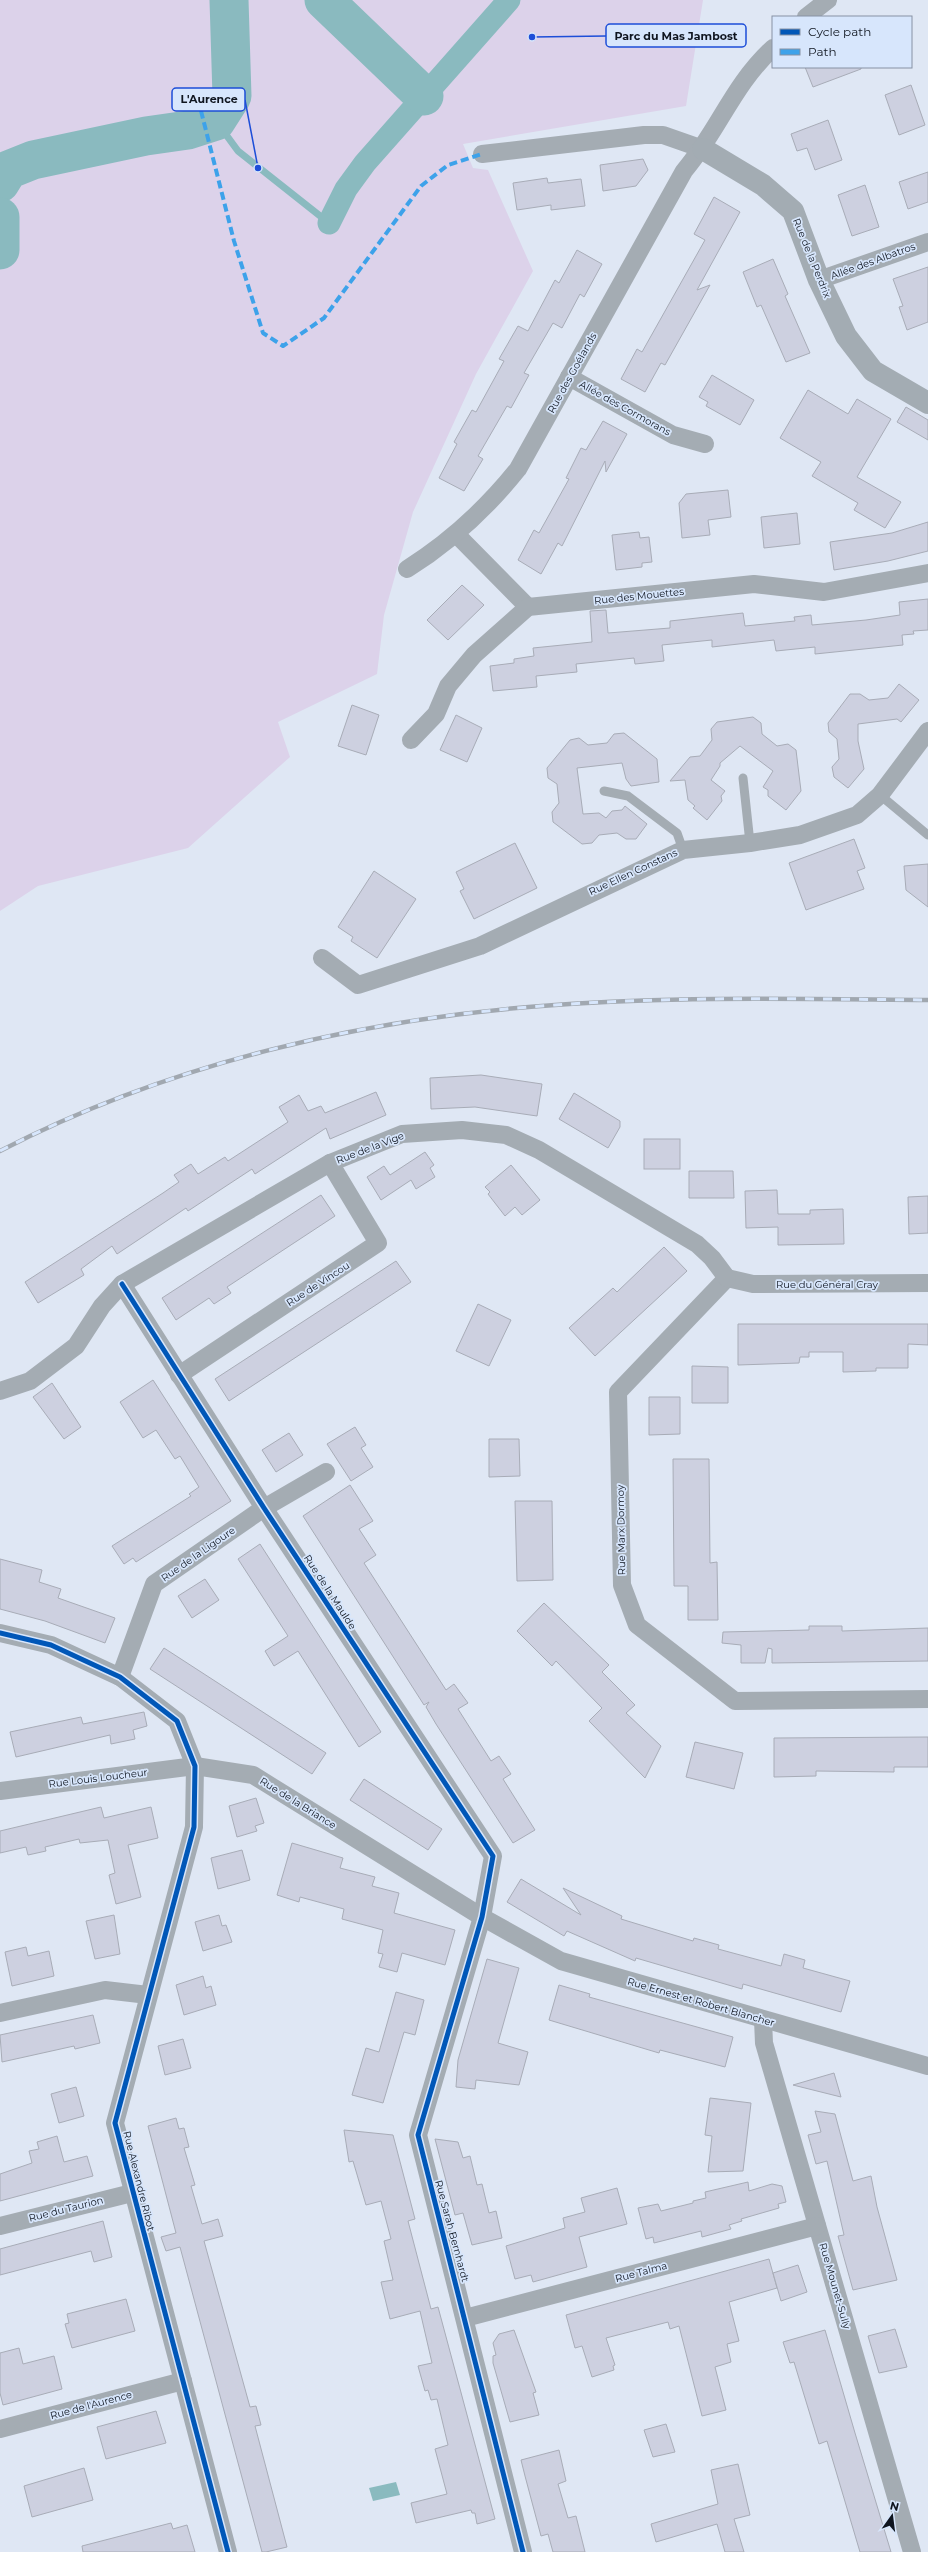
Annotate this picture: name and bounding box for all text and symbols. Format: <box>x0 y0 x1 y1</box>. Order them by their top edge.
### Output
legend <box>772 16 912 68</box>
callout: Parc du Mas Jambost <box>606 24 746 47</box>
text: Cycle path <box>808 24 871 39</box>
text: Parc du Mas Jambost <box>614 29 738 43</box>
text: Path <box>808 44 837 59</box>
callout: L'Aurence <box>172 88 245 111</box>
text: L'Aurence <box>180 92 238 106</box>
street label: Rue de la Perdrix <box>790 216 834 300</box>
street label: Allée des Albatros <box>829 240 917 282</box>
street label: Rue des Goélands <box>545 330 600 416</box>
street label: Allée des Cormorans <box>577 377 673 439</box>
street label: Rue des Mouettes <box>593 585 685 607</box>
street label: Rue Ellen Constans <box>587 846 679 898</box>
street label: Rue de la Vige <box>334 1129 406 1167</box>
street label: Rue de Vincou <box>284 1259 352 1309</box>
street label: Rue du Général Cray <box>776 1278 879 1291</box>
street label: Rue Marx Dormoy <box>614 1484 628 1575</box>
street label: Rue de la Ligoure <box>158 1524 238 1584</box>
street label: Rue de la Maulde <box>301 1552 359 1632</box>
street label: Rue Louis Loucheur <box>48 1765 148 1791</box>
street label: Rue de la Briance <box>257 1774 339 1832</box>
street label: Rue Ernest et Robert Blancher <box>626 1975 776 2029</box>
street label: Rue Alexandre Ribot <box>120 2130 158 2232</box>
street label: Rue Sarah Bernhardt <box>432 2179 472 2283</box>
street label: Rue du Taurion <box>27 2193 105 2225</box>
street label: Rue Mounet-Sully <box>816 2241 854 2331</box>
street label: Rue Talma <box>614 2259 668 2285</box>
street label: Rue de l'Aurence <box>49 2388 133 2422</box>
north arrow <box>872 2496 912 2536</box>
text: N <box>888 2498 900 2514</box>

